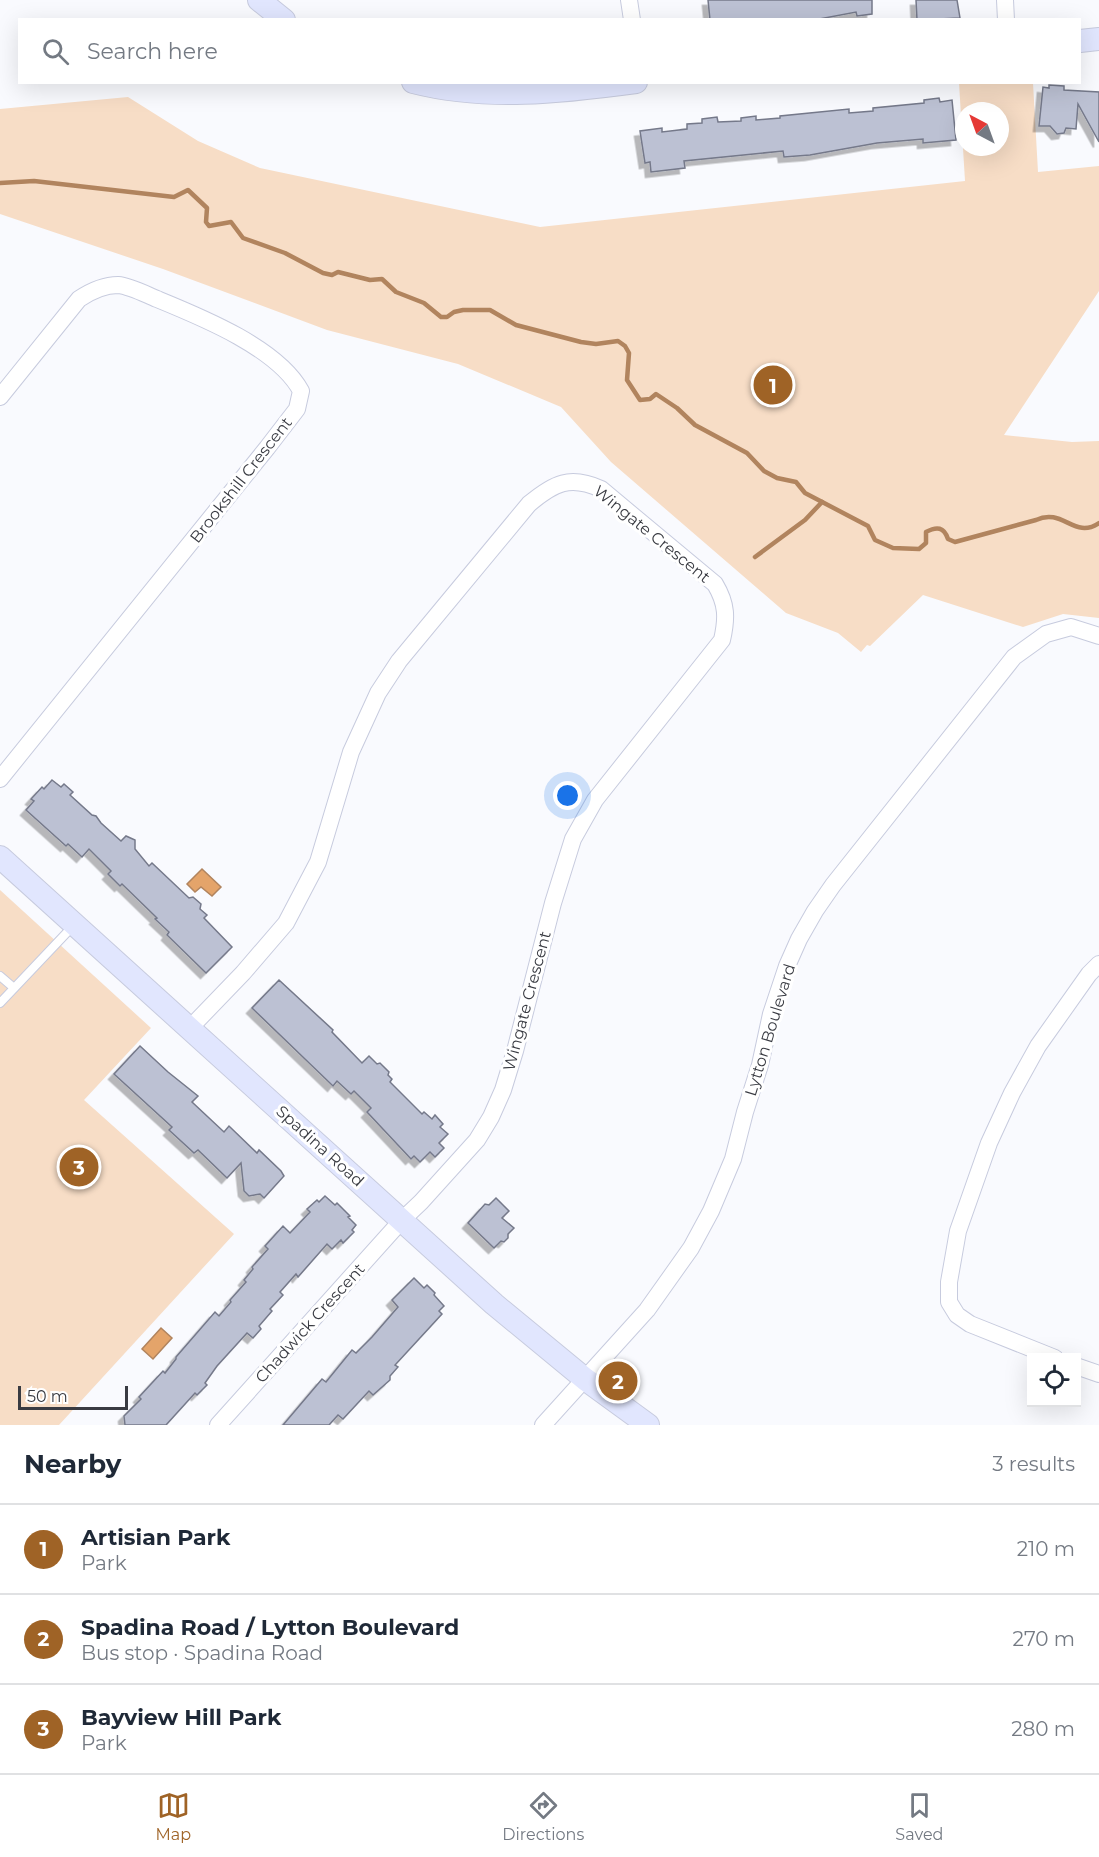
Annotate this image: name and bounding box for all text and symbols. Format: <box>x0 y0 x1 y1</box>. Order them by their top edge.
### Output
search box <box>18 18 1081 84</box>
icon: search <box>39 35 72 68</box>
text: Search here <box>87 38 218 65</box>
north arrow <box>955 102 1009 156</box>
pin: 1 <box>754 362 792 408</box>
street label: Brookshill Crescent <box>186 413 296 547</box>
street label: Wingate Crescent <box>590 481 714 587</box>
your location <box>553 781 582 810</box>
street label: Wingate Crescent <box>499 929 555 1073</box>
street label: Lytton Boulevard <box>741 962 799 1098</box>
street label: Spadina Road <box>272 1102 368 1190</box>
pin: 3 <box>60 1144 98 1190</box>
street label: Chadwick Crescent <box>251 1259 369 1387</box>
map controls <box>1027 1353 1081 1407</box>
button: locate <box>1027 1353 1081 1407</box>
pin: 2 <box>598 1358 638 1404</box>
scale bar <box>18 1383 128 1410</box>
text: 50 m <box>27 1387 68 1406</box>
text: Nearby <box>24 1448 121 1480</box>
text: 3 results <box>992 1452 1075 1476</box>
text: Artisian Park <box>81 1524 230 1551</box>
text: 1 <box>40 1537 47 1561</box>
text: 210 m <box>1017 1537 1075 1561</box>
text: Park <box>81 1551 127 1575</box>
text: Spadina Road / Lytton Boulevard <box>81 1614 459 1641</box>
text: 2 <box>38 1627 49 1651</box>
text: 270 m <box>1013 1627 1075 1651</box>
text: Bus stop · Spadina Road <box>81 1641 323 1665</box>
text: Bayview Hill Park <box>81 1704 281 1731</box>
text: 3 <box>38 1717 49 1741</box>
text: 280 m <box>1011 1717 1075 1741</box>
text: Park <box>81 1731 127 1755</box>
tab: Map <box>156 1789 191 1844</box>
tab: Directions <box>502 1789 584 1844</box>
tab: Saved <box>895 1789 943 1844</box>

